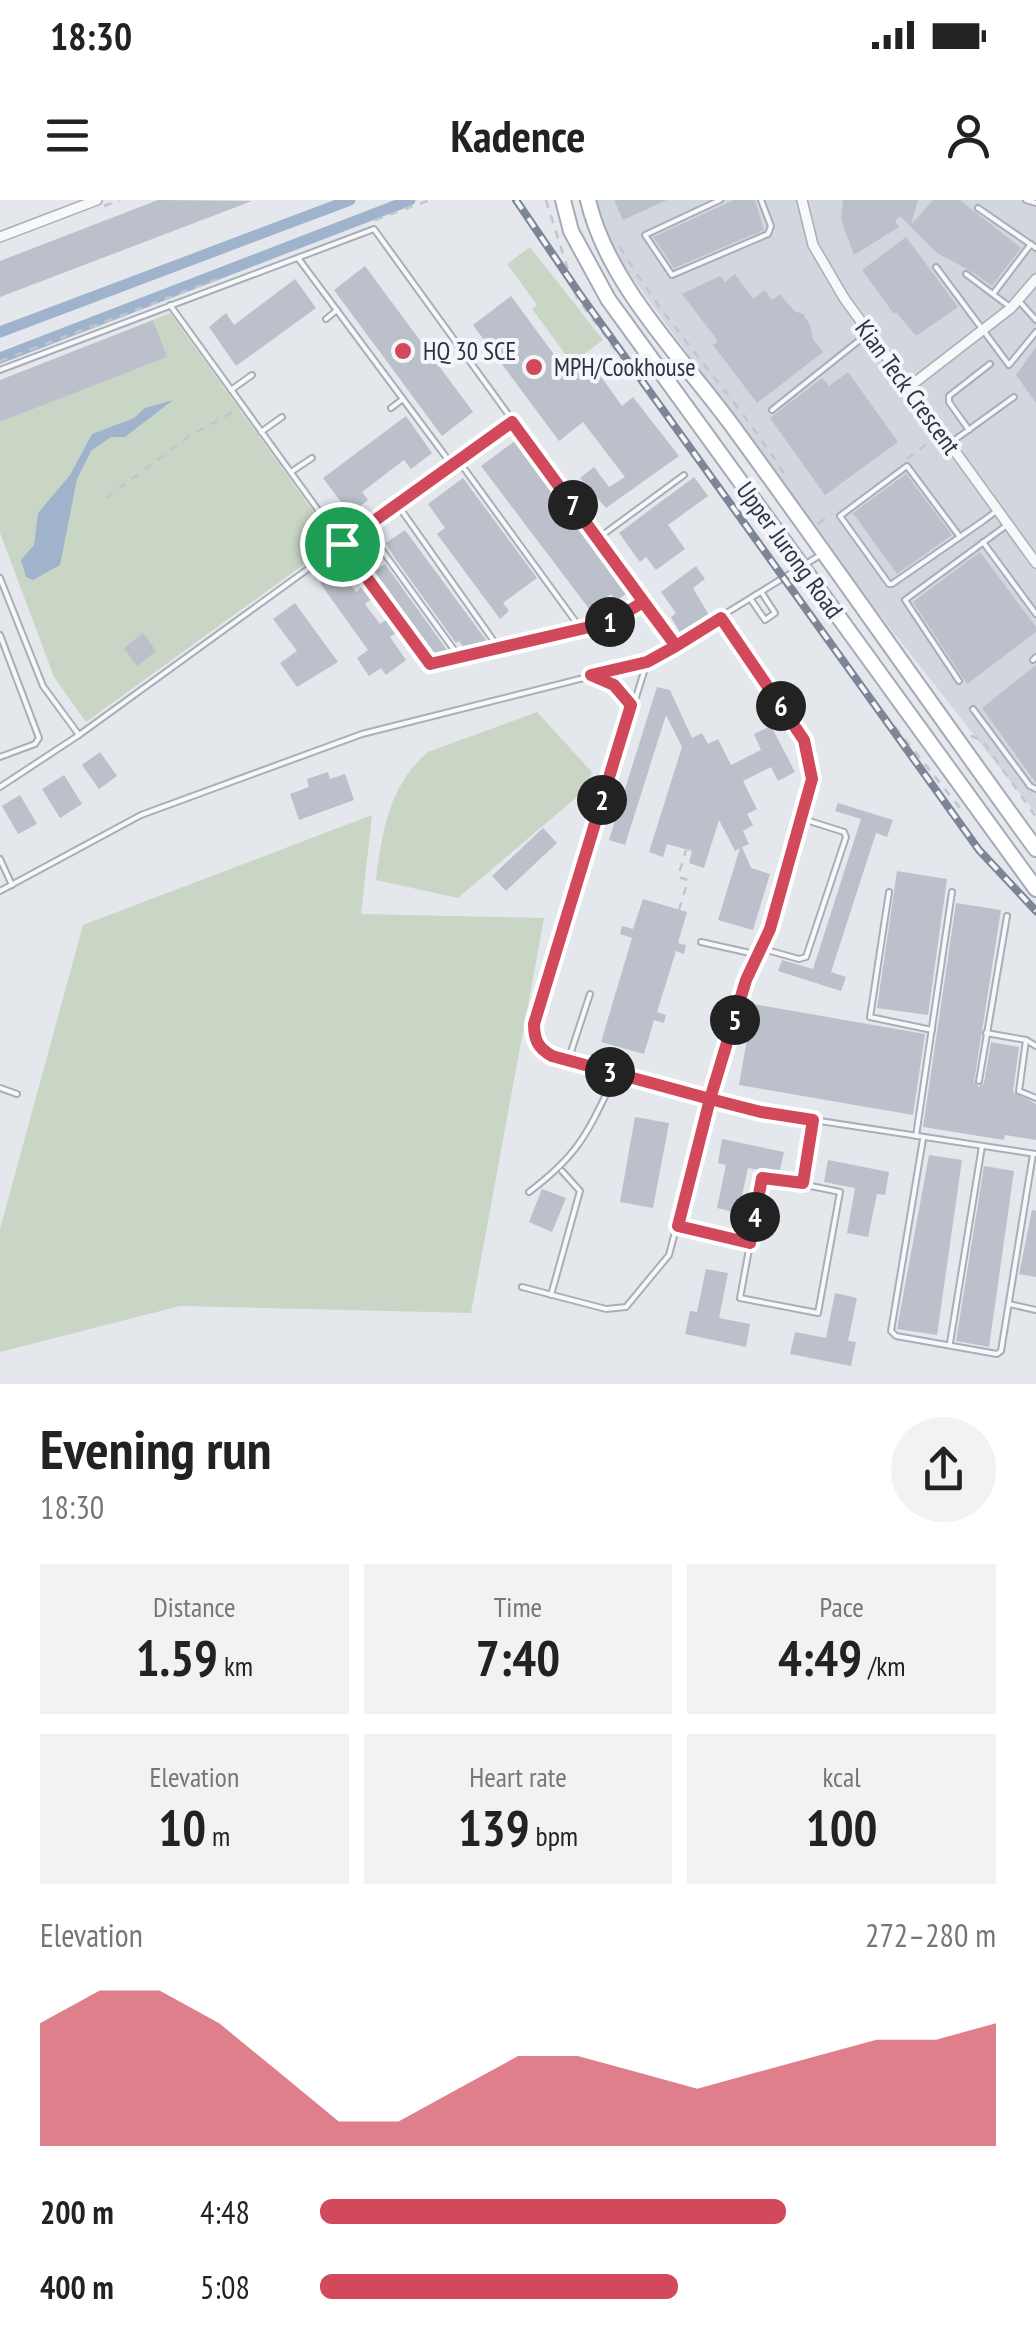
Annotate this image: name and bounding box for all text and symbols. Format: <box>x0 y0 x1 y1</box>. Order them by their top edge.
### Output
text: 18:30 <box>50 11 132 60</box>
text: Kadence <box>450 106 586 164</box>
icon: menu <box>40 108 95 163</box>
icon: person <box>941 108 996 163</box>
street label: Kian Teck Crescent <box>848 313 968 461</box>
place label: HQ 30 SCE <box>423 335 516 367</box>
marker: HQ 30 SCE <box>392 340 414 362</box>
place label: MPH/Cookhouse <box>554 351 695 383</box>
marker: MPH/Cookhouse <box>523 356 545 378</box>
street label: Upper Jurong Road <box>730 475 850 625</box>
pin: 7 <box>548 480 598 530</box>
text: 7 <box>566 486 580 523</box>
pin <box>300 502 385 587</box>
icon: arrive <box>315 517 370 572</box>
pin: 1 <box>585 597 635 647</box>
text: 1 <box>603 603 617 640</box>
pin: 6 <box>756 681 806 731</box>
text: 6 <box>774 687 788 724</box>
pin: 2 <box>577 775 627 825</box>
text: 2 <box>595 781 609 818</box>
pin: 5 <box>710 995 760 1045</box>
text: 5 <box>728 1001 742 1038</box>
pin: 3 <box>585 1047 635 1097</box>
text: 3 <box>603 1053 617 1090</box>
pin: 4 <box>730 1192 780 1242</box>
text: 4 <box>748 1198 762 1235</box>
text: Evening run <box>40 1413 272 1484</box>
button: share <box>891 1417 996 1522</box>
text: 18:30 <box>40 1486 104 1528</box>
text: Distance <box>153 1588 236 1625</box>
text: Time <box>494 1588 542 1625</box>
text: Pace <box>820 1588 864 1625</box>
text: 1.59 <box>136 1625 218 1690</box>
text: 7:40 <box>476 1625 560 1690</box>
text: 4:49 <box>778 1625 862 1690</box>
text: km <box>218 1647 253 1684</box>
text: /km <box>862 1647 905 1684</box>
text: Elevation <box>149 1758 239 1795</box>
text: Heart rate <box>469 1758 567 1795</box>
text: kcal <box>823 1758 861 1795</box>
text: 10 <box>158 1795 206 1860</box>
text: 139 <box>458 1795 530 1860</box>
text: 100 <box>806 1795 878 1860</box>
text: m <box>206 1817 230 1854</box>
text: bpm <box>530 1817 578 1854</box>
text: Elevation <box>40 1914 143 1956</box>
text: 272–280 m <box>865 1914 996 1956</box>
text: 200 m <box>40 2191 114 2233</box>
text: 4:48 <box>200 2191 250 2233</box>
text: 400 m <box>40 2266 114 2308</box>
text: 5:08 <box>200 2266 250 2308</box>

